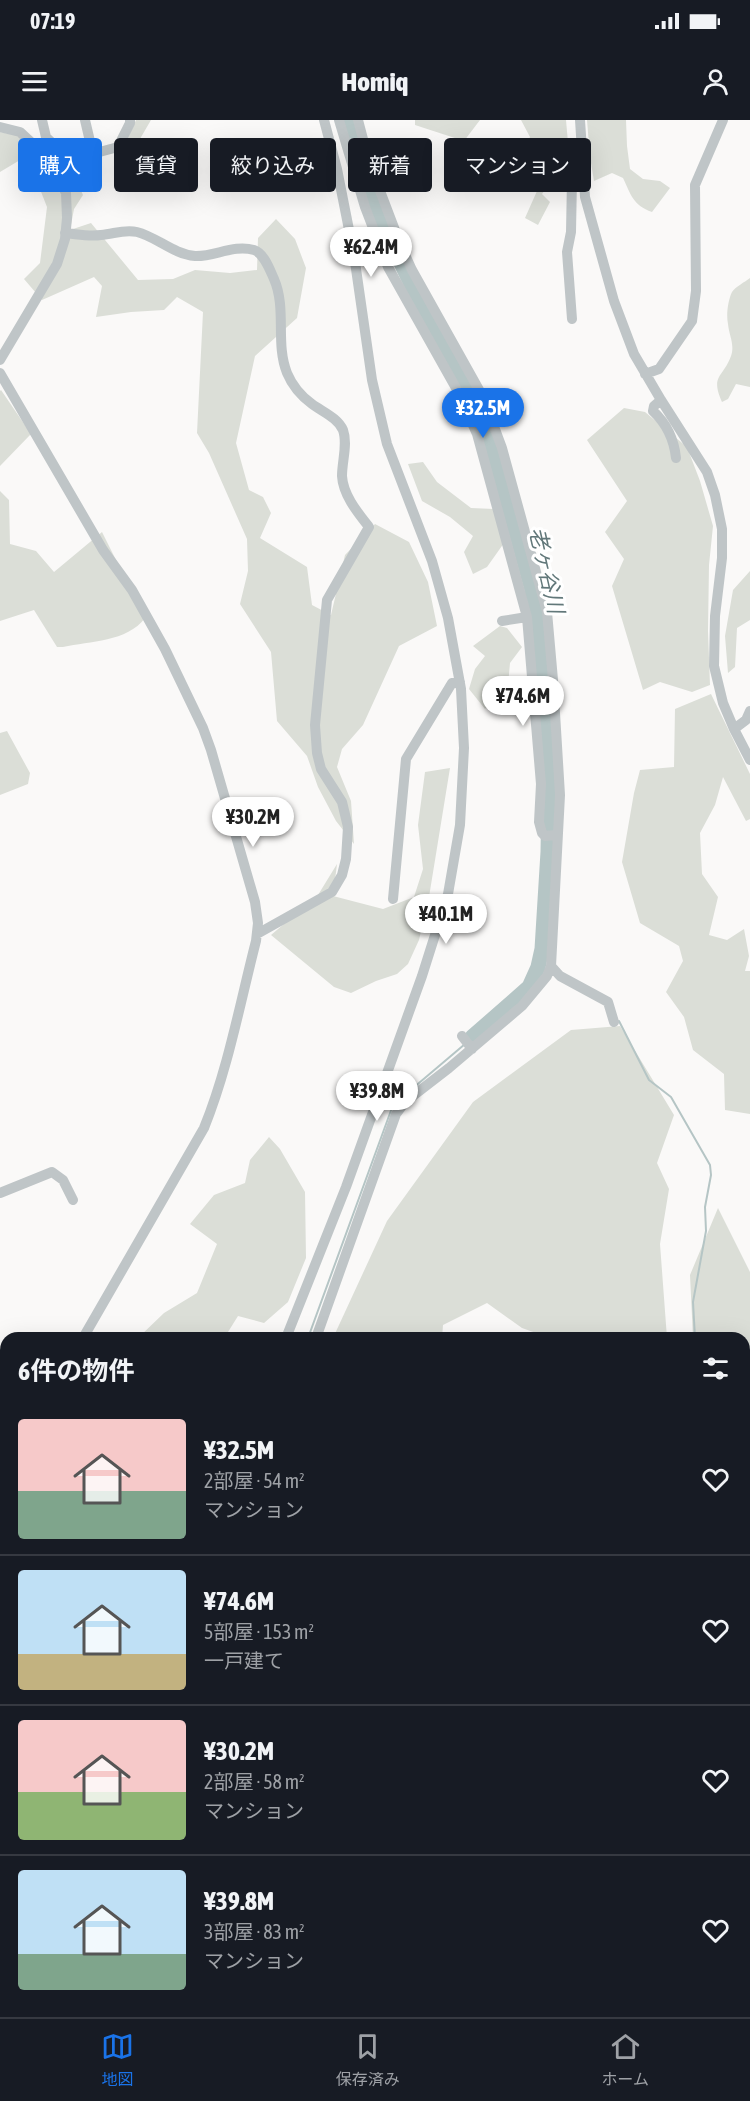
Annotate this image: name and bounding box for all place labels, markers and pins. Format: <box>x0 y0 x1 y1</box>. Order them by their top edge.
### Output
pin: ¥62.4M <box>322 227 420 278</box>
pin: ¥32.5M <box>434 388 532 439</box>
pin: ¥74.6M <box>474 676 572 727</box>
pin: ¥30.2M <box>204 797 302 848</box>
pin: ¥40.1M <box>397 894 495 945</box>
pin: ¥39.8M <box>328 1071 426 1122</box>

